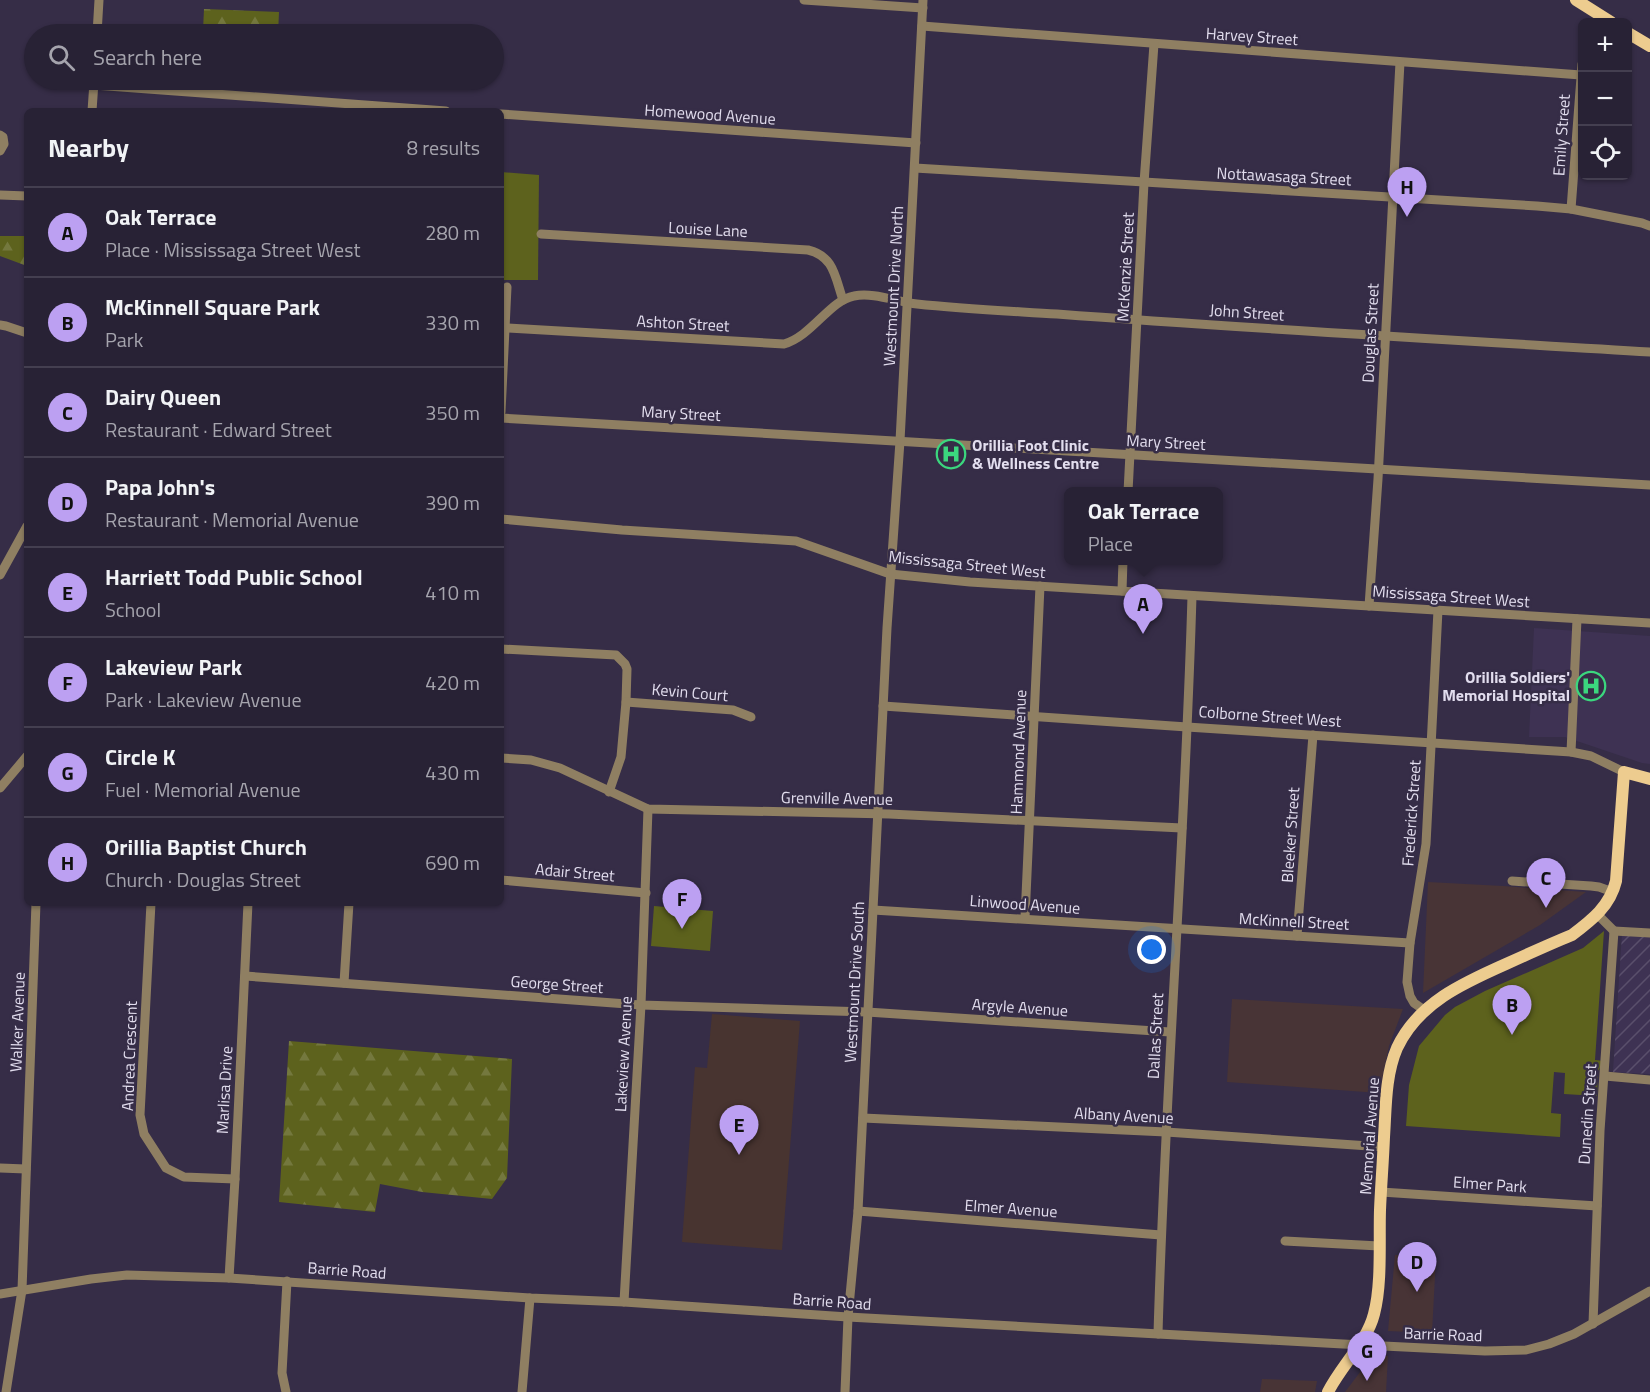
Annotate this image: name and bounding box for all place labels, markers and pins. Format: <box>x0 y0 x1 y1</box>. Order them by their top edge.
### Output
pin: H <box>1388 168 1426 217</box>
place label: Orillia Foot Clinic & Wellness Centre <box>972 433 1099 475</box>
hospital icon: Orillia Foot Clinic & Wellness Centre <box>935 438 967 470</box>
pin: A <box>1124 584 1162 634</box>
place label: Orillia Soldiers' Memorial Hospital <box>1442 665 1570 707</box>
hospital icon: Orillia Soldiers' Memorial Hospital <box>1575 670 1607 702</box>
pin: C <box>1526 858 1566 908</box>
pin: F <box>662 880 702 929</box>
pin: B <box>1492 986 1532 1035</box>
pin: E <box>720 1106 758 1155</box>
pin: D <box>1398 1242 1436 1292</box>
pin: G <box>1348 1332 1386 1381</box>

